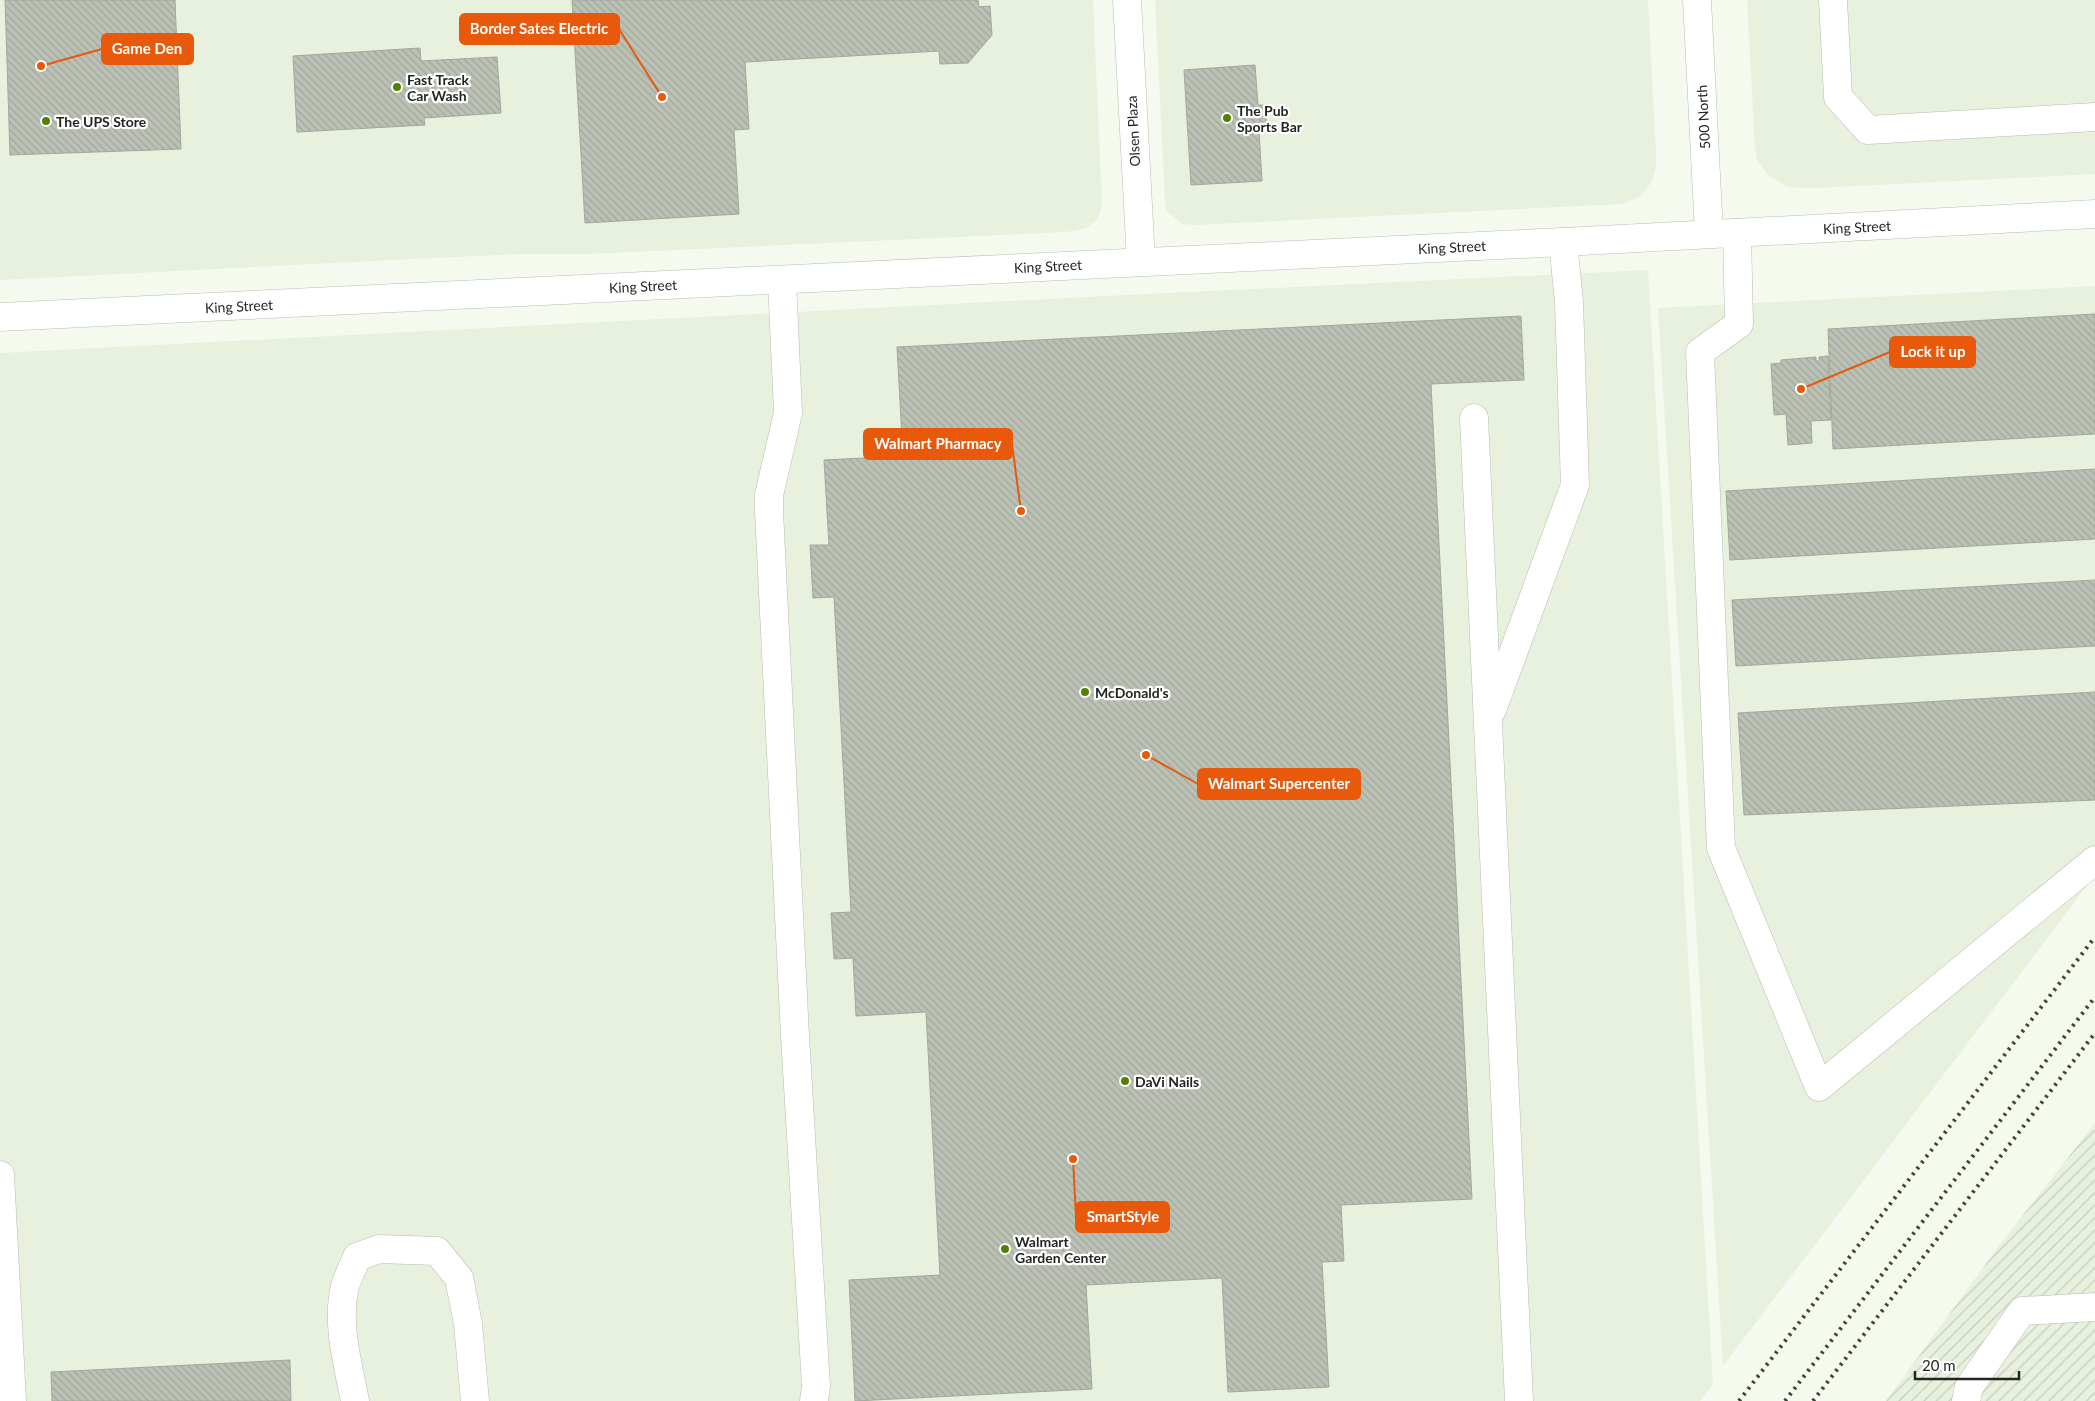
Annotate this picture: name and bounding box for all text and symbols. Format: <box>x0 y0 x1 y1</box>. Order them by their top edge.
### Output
callout: Border Sates Electric <box>460 14 619 44</box>
text: Border Sates Electric <box>470 19 608 37</box>
callout: Game Den <box>102 34 193 64</box>
text: Game Den <box>112 39 182 57</box>
place label: Fast Track Car Wash <box>407 71 469 104</box>
marker: Fast Track Car Wash <box>391 81 403 93</box>
street label: 500 North <box>1693 84 1713 150</box>
street label: Olsen Plaza <box>1123 95 1143 167</box>
place label: The Pub Sports Bar <box>1237 102 1303 135</box>
marker: The Pub Sports Bar <box>1221 112 1233 124</box>
place label: The UPS Store <box>56 113 147 130</box>
marker: The UPS Store <box>40 115 52 127</box>
street label: King Street <box>1823 217 1891 237</box>
street label: King Street <box>1418 237 1486 257</box>
street label: King Street <box>1014 256 1082 276</box>
street label: King Street <box>609 276 677 296</box>
street label: King Street <box>205 296 273 316</box>
callout: Lock it up <box>1890 337 1975 367</box>
text: Lock it up <box>1901 342 1965 360</box>
callout: Walmart Pharmacy <box>864 429 1012 459</box>
text: Walmart Pharmacy <box>874 434 1002 452</box>
place label: McDonald's <box>1095 684 1169 701</box>
marker: McDonald's <box>1079 686 1091 698</box>
callout: Walmart Supercenter <box>1198 769 1360 799</box>
text: Walmart Supercenter <box>1208 774 1351 792</box>
place label: DaVi Nails <box>1135 1073 1199 1090</box>
marker: DaVi Nails <box>1119 1075 1131 1087</box>
callout: SmartStyle <box>1076 1202 1169 1232</box>
text: SmartStyle <box>1087 1207 1159 1225</box>
place label: Walmart Garden Center <box>1015 1233 1107 1266</box>
marker: Walmart Garden Center <box>999 1243 1011 1255</box>
scale bar <box>1915 1348 2019 1380</box>
text: 20 m <box>1922 1356 1956 1374</box>

